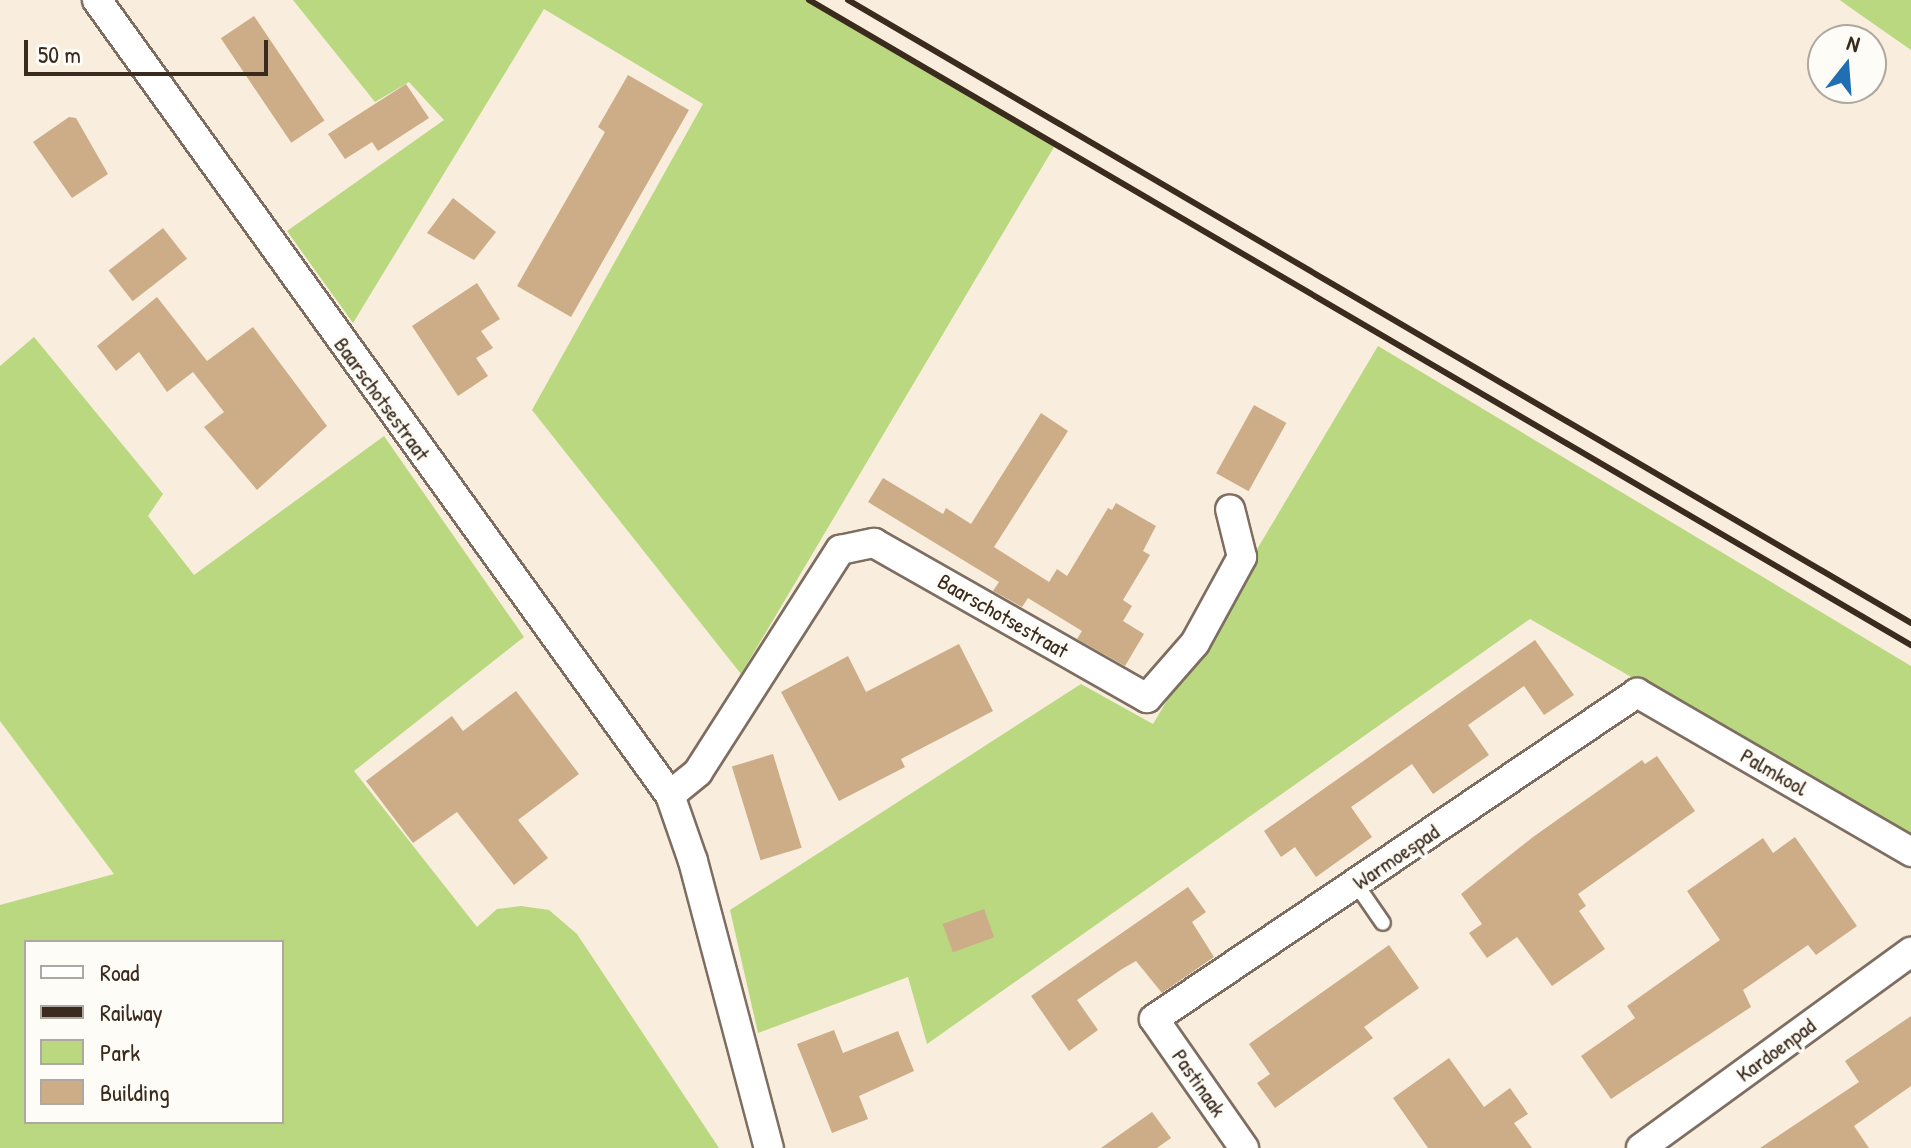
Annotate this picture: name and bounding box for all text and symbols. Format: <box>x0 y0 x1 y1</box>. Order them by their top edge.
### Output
scale bar <box>28 24 272 74</box>
north arrow <box>1807 24 1887 104</box>
text: N <box>1843 27 1863 59</box>
text: 50 m <box>38 38 81 70</box>
street label: Baarschotsestraat <box>328 332 436 466</box>
street label: Baarschotsestraat <box>933 568 1073 664</box>
street label: Palmkool <box>1736 742 1812 802</box>
street label: Warmoespad <box>1348 819 1444 895</box>
legend <box>24 940 284 1124</box>
text: Road <box>100 956 139 988</box>
text: Railway <box>100 996 163 1028</box>
street label: Kardoenpad <box>1731 1012 1821 1088</box>
text: Park <box>100 1036 140 1068</box>
street label: Pastinaak <box>1166 1044 1232 1122</box>
text: Building <box>100 1076 170 1108</box>

